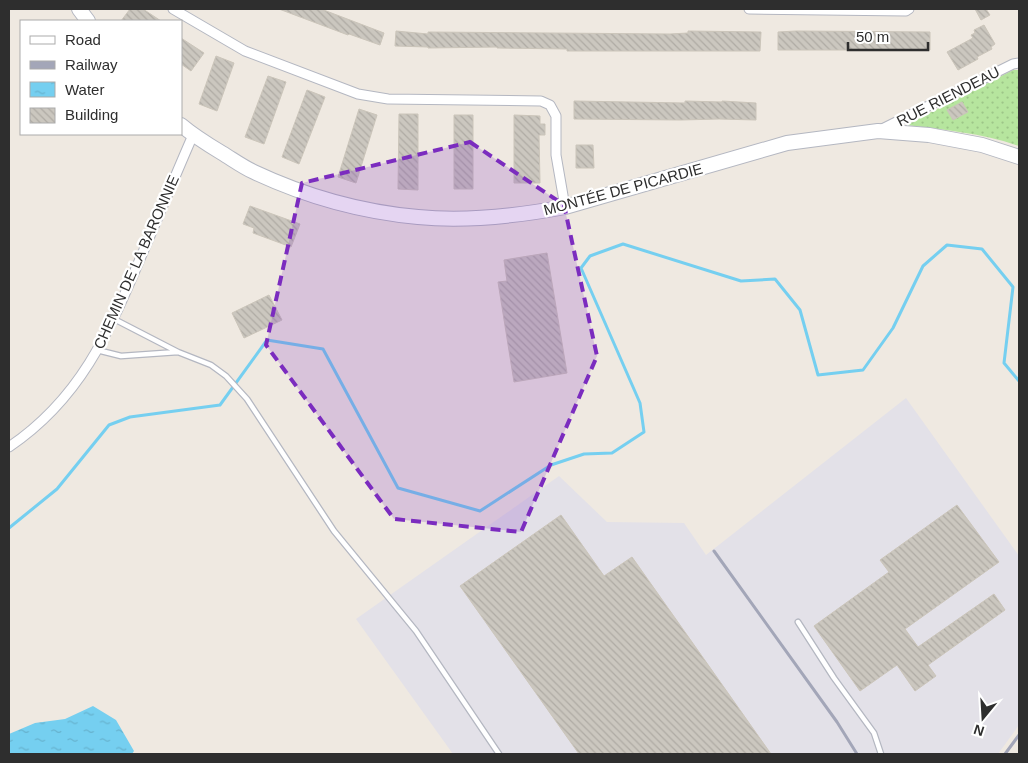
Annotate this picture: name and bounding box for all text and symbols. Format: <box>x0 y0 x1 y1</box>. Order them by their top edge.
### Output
legend <box>20 20 182 135</box>
scale bar <box>848 20 928 52</box>
text: 50 m <box>856 28 889 45</box>
text: Road <box>65 31 101 48</box>
text: Railway <box>65 56 118 73</box>
street label: RUE RIENDEAU <box>894 63 1002 129</box>
text: Water <box>65 81 104 98</box>
text: Building <box>65 106 118 123</box>
street label: MONTÉE DE PICARDIE <box>542 160 704 218</box>
street label: CHEMIN DE LA BARONNIE <box>90 172 182 352</box>
north arrow <box>958 693 1008 743</box>
text: N <box>972 721 986 740</box>

